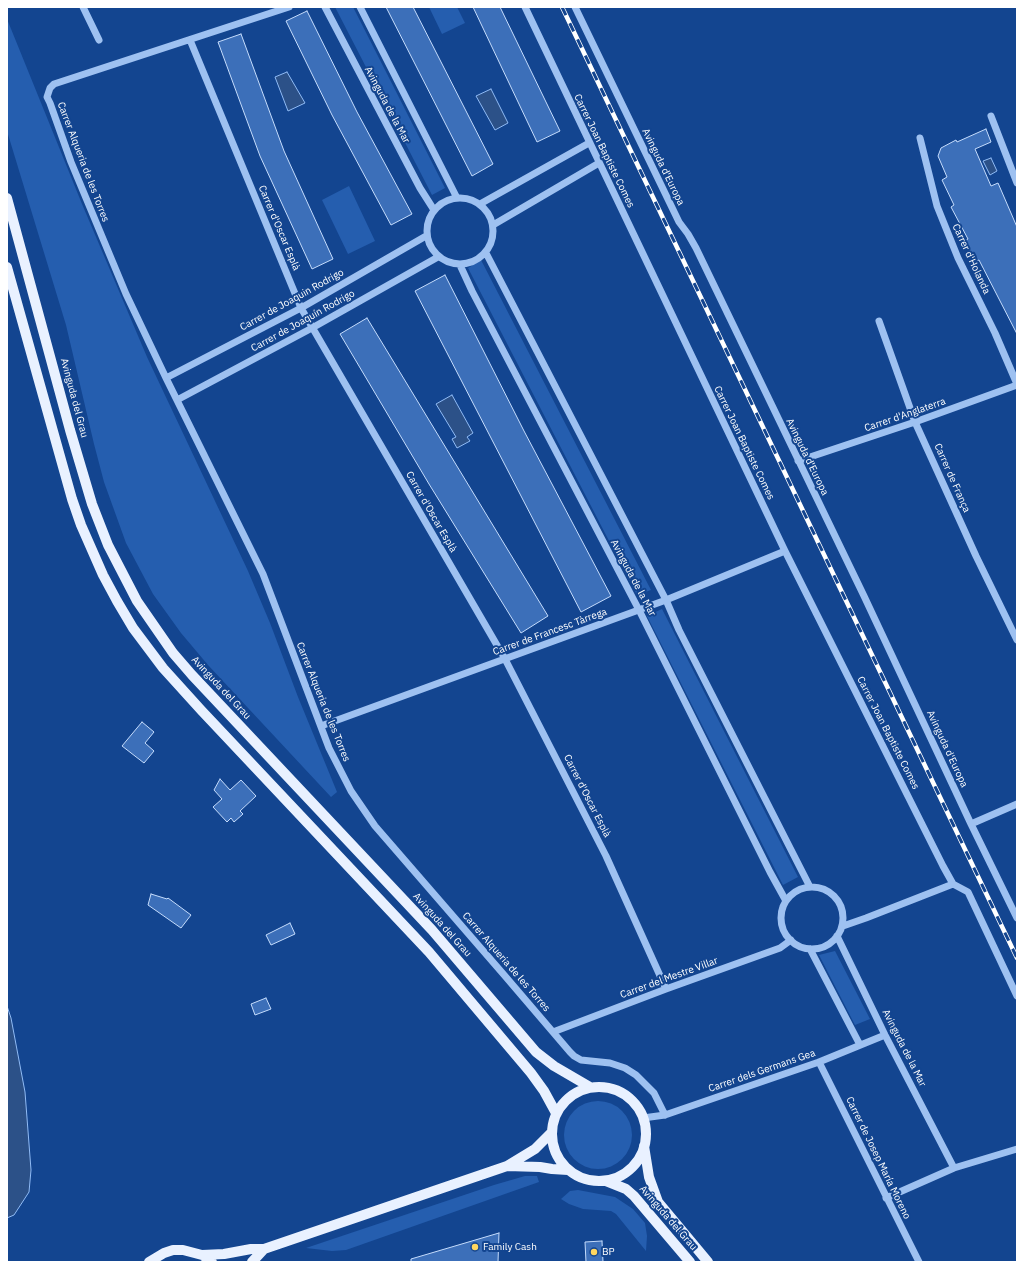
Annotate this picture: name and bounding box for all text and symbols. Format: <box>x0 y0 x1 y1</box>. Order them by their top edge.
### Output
street label: Avinguda de la Mar <box>362 65 412 145</box>
street label: Carrer Joan Baptiste Comes <box>571 92 637 210</box>
street label: Carrer Alqueria de les Torres <box>55 100 111 224</box>
street label: Avinguda d'Europa <box>639 127 687 207</box>
street label: Carrer d'Oscar Esplà <box>256 184 302 272</box>
street label: Carrer d'Holanda <box>949 222 993 296</box>
street label: Carrer de Joaquin Rodrigo <box>238 266 346 334</box>
street label: Carrer de Joaquín Rodrigo <box>249 287 357 355</box>
street label: Avinguda del Grau <box>58 357 90 439</box>
street label: Carrer Joan Baptiste Comes <box>711 384 777 502</box>
street label: Carrer d'Anglaterra <box>863 395 947 435</box>
street label: Avinguda d'Europa <box>783 417 831 497</box>
street label: Carrer de França <box>931 442 973 514</box>
street label: Carrer d'Oscar Esplà <box>403 469 459 555</box>
street label: Avinguda de la Mar <box>608 538 658 618</box>
street label: Carrer de Francesc Tàrrega <box>491 606 609 658</box>
street label: Carrer Alqueria de les Torres <box>294 641 352 763</box>
street label: Avinguda del Grau <box>189 654 253 722</box>
street label: Carrer Joan Baptiste Comes <box>854 675 922 791</box>
street label: Avinguda d'Europa <box>924 708 970 790</box>
street label: Carrer d'Oscar Esplà <box>561 753 613 839</box>
street label: Avinguda del Grau <box>410 891 474 959</box>
street label: Carrer Alqueria de les Torres <box>460 910 552 1014</box>
street label: Carrer del Mestre Villar <box>619 955 719 1001</box>
street label: Avinguda de la Mar <box>879 1007 929 1089</box>
street label: Carrer dels Germans Gea <box>707 1047 817 1095</box>
street label: Carrer de Josep María Moreno <box>843 1095 913 1221</box>
street label: Avinguda del Grau <box>637 1183 699 1253</box>
place label: Family Cash <box>483 1241 537 1253</box>
marker: Family Cash <box>470 1242 480 1252</box>
place label: BP <box>602 1246 615 1258</box>
marker: BP <box>589 1247 599 1257</box>

